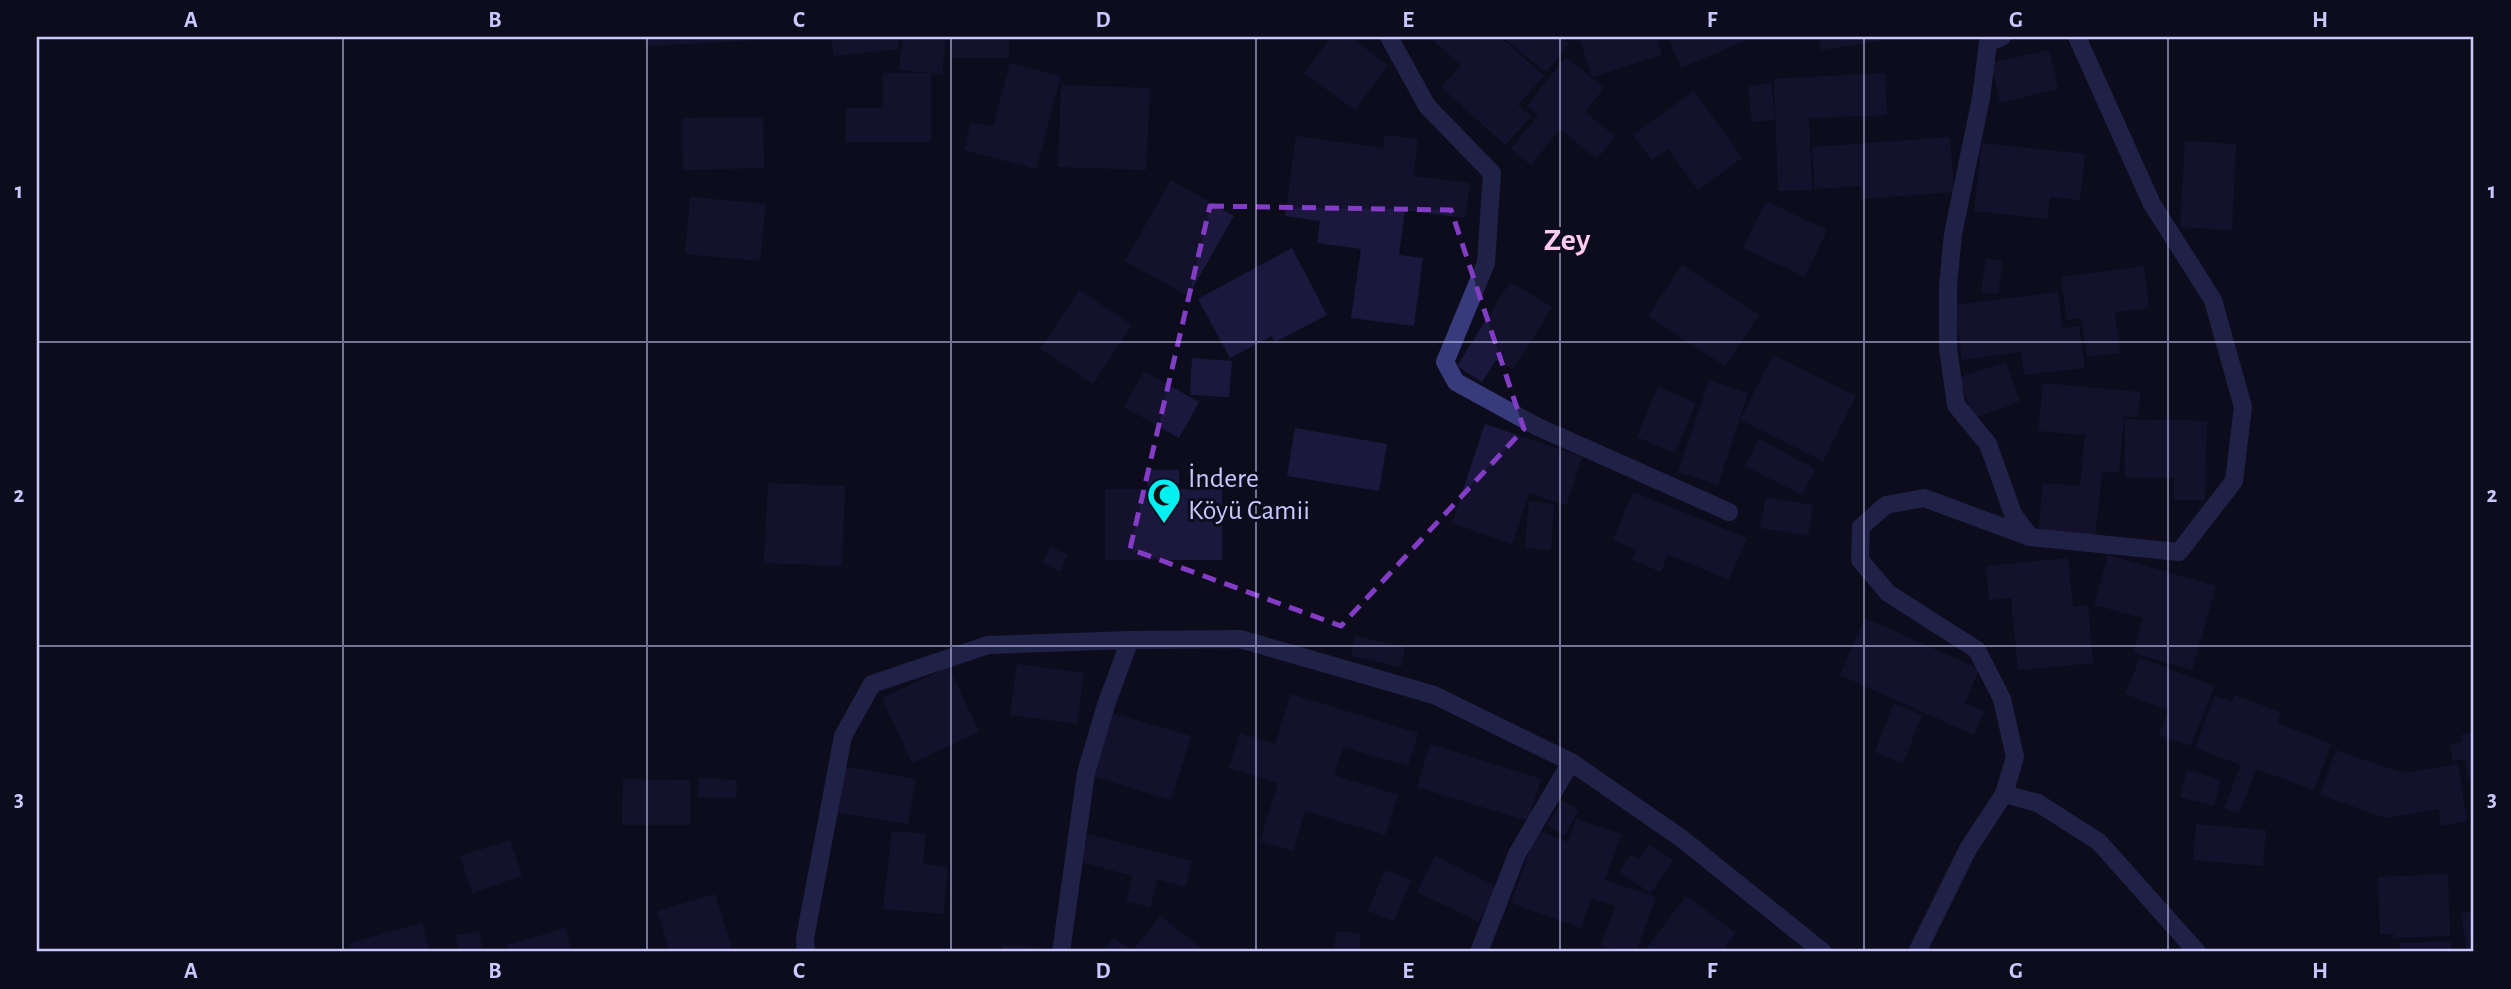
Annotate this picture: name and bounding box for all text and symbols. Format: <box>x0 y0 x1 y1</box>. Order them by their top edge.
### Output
text: A <box>184 9 198 32</box>
text: B <box>488 9 502 32</box>
text: C <box>793 9 805 32</box>
text: D <box>1095 9 1111 32</box>
text: E <box>1402 9 1414 32</box>
text: F <box>1707 9 1718 32</box>
text: G <box>2009 9 2023 32</box>
text: H <box>2312 9 2328 32</box>
text: 1 <box>15 180 23 203</box>
text: 1 <box>2488 180 2496 203</box>
district label: Zey <box>1544 224 1591 256</box>
place label: İndere Köyü Camii <box>1188 463 1310 525</box>
mosque icon: İndere Köyü Camii <box>1145 476 1183 525</box>
text: 2 <box>14 484 25 507</box>
text: 2 <box>2487 484 2498 507</box>
text: 3 <box>14 788 24 811</box>
text: 3 <box>2487 788 2497 811</box>
text: A <box>184 960 198 983</box>
text: B <box>488 960 502 983</box>
text: C <box>793 960 805 983</box>
text: D <box>1095 960 1111 983</box>
text: E <box>1402 960 1414 983</box>
text: F <box>1707 960 1718 983</box>
text: G <box>2009 960 2023 983</box>
text: H <box>2312 960 2328 983</box>

